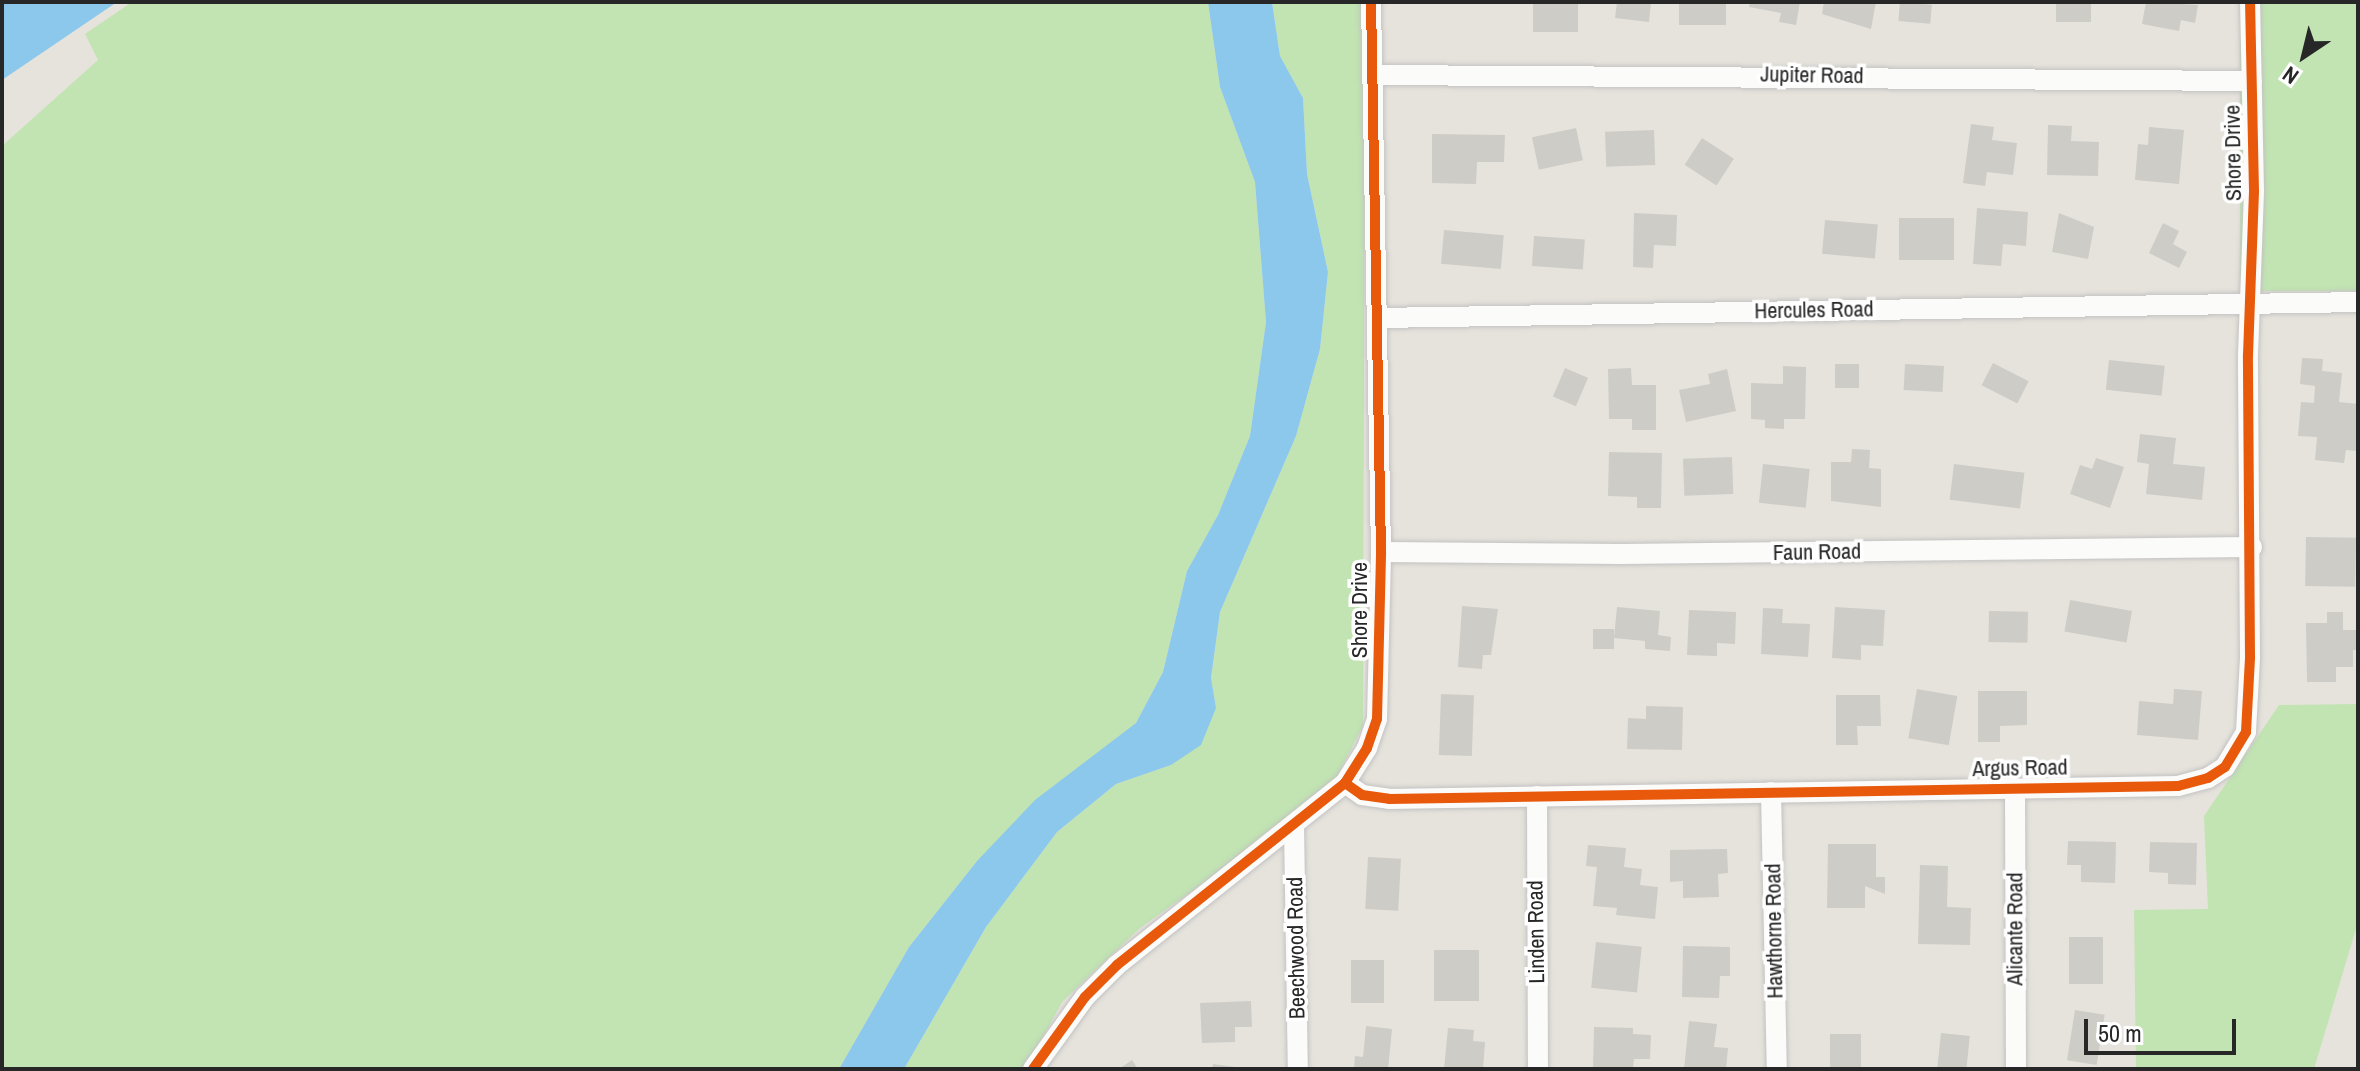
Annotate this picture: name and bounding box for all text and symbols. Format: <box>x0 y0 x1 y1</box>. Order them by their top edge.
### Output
north arrow <box>2264 16 2344 96</box>
text: N <box>2276 60 2304 92</box>
street label: Jupiter Road <box>1760 61 1864 89</box>
street label: Shore Drive <box>2219 105 2247 201</box>
street label: Hercules Road <box>1754 296 1874 324</box>
street label: Faun Road <box>1773 538 1861 566</box>
street label: Shore Drive <box>1347 562 1373 658</box>
street label: Argus Road <box>1972 754 2068 782</box>
street label: Hawthorne Road <box>1760 863 1788 999</box>
street label: Alicante Road <box>2002 872 2028 986</box>
street label: Beechwood Road <box>1282 877 1310 1019</box>
street label: Linden Road <box>1522 880 1550 984</box>
scale bar <box>2088 1003 2240 1053</box>
text: 50 m <box>2098 1017 2142 1049</box>

